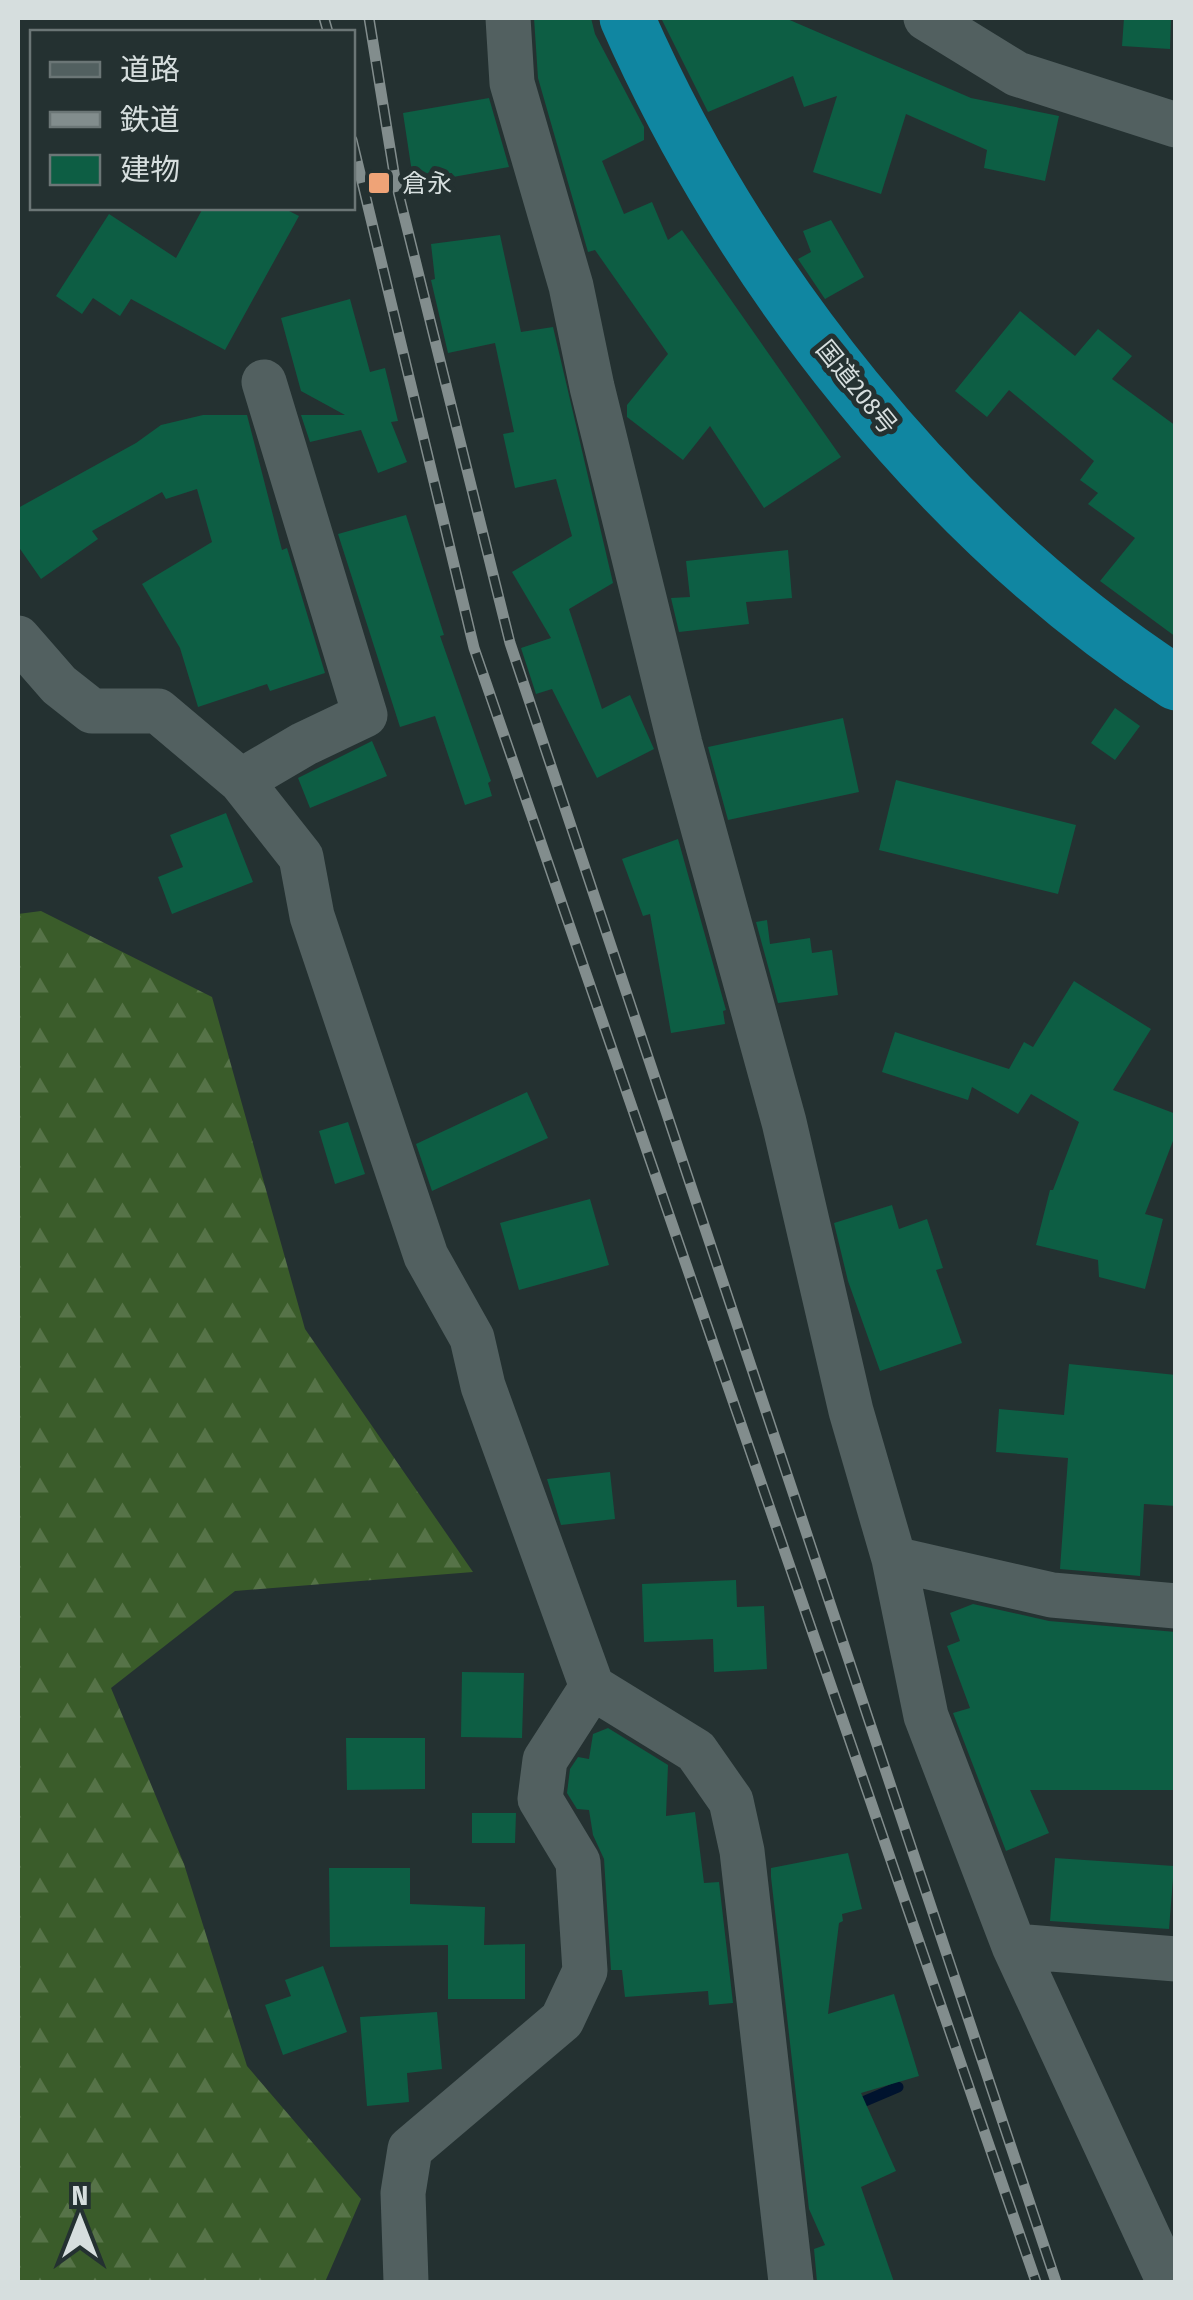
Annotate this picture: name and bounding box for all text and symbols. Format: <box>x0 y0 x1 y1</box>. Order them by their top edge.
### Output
legend <box>30 30 355 210</box>
text: 道路 <box>120 52 180 88</box>
text: 鉄道 <box>120 102 180 138</box>
text: 建物 <box>120 152 180 188</box>
place label: 倉永 <box>402 169 452 199</box>
marker: 倉永 <box>366 170 392 196</box>
street label: 国道208号 <box>809 335 903 440</box>
north arrow <box>30 2170 130 2270</box>
text: N <box>72 2179 88 2212</box>

